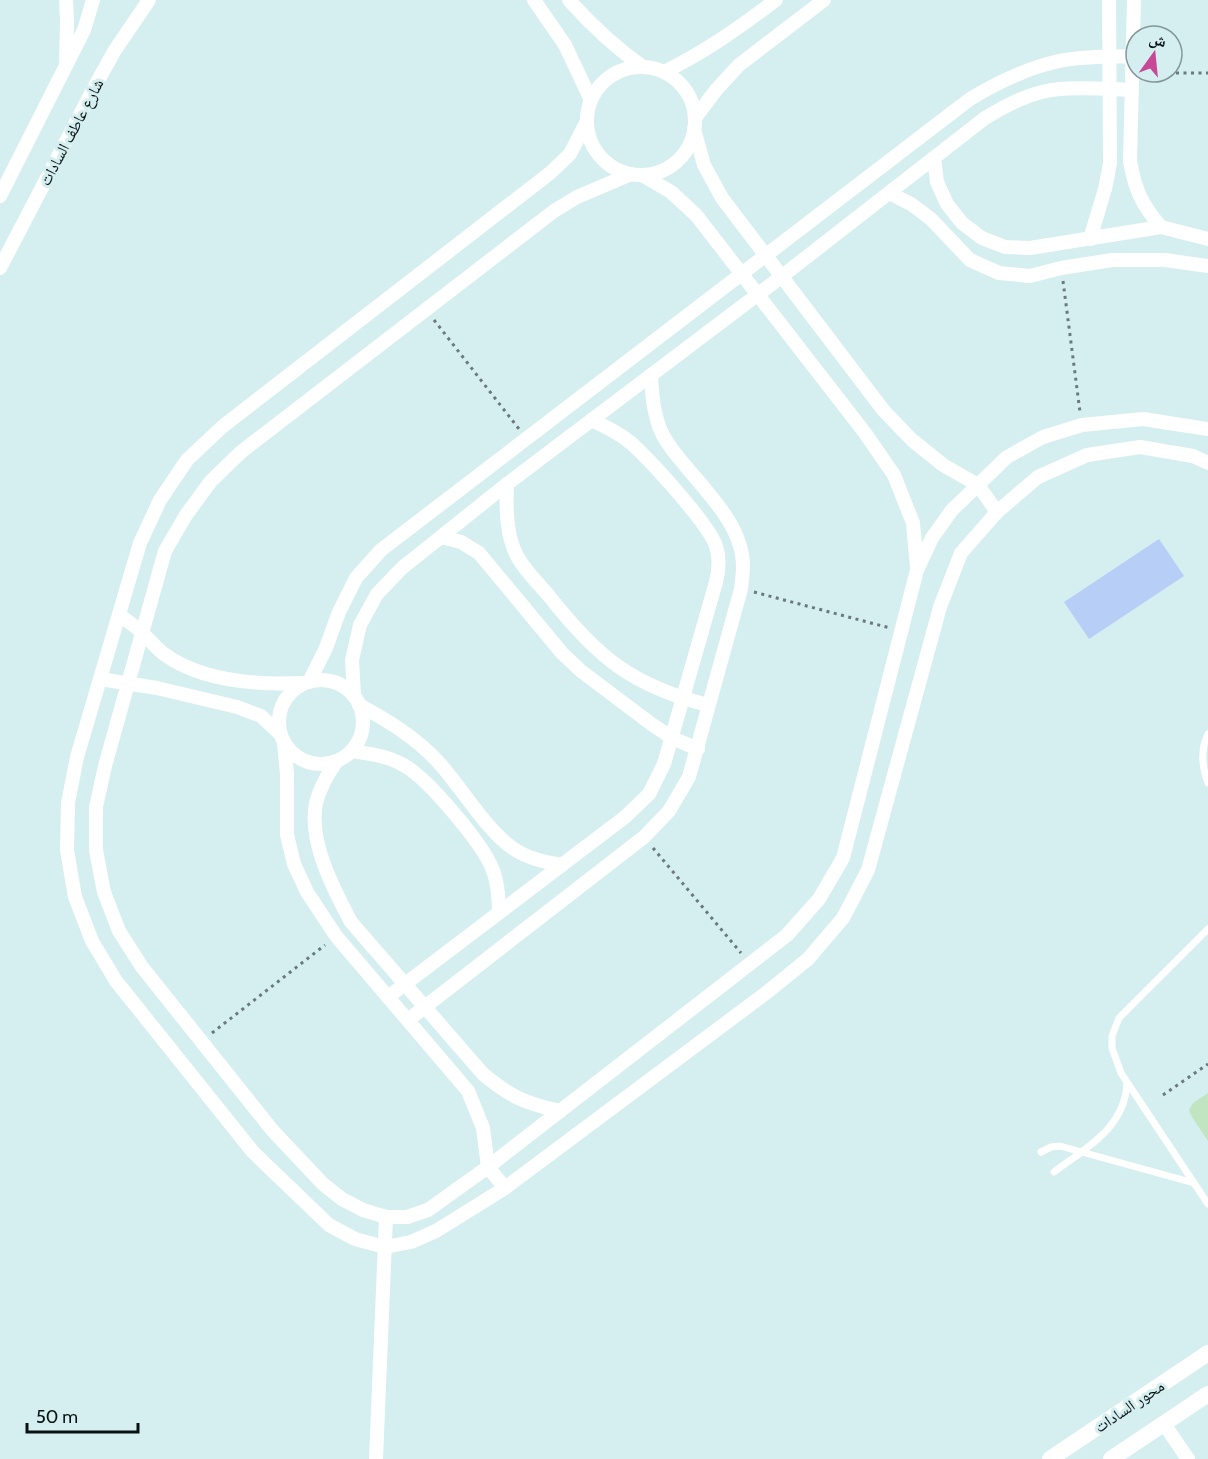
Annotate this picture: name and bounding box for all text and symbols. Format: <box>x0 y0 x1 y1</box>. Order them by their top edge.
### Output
north arrow <box>1124 24 1184 84</box>
text: ش <box>1147 29 1168 51</box>
street label: شارع عاطف السادات <box>35 76 108 189</box>
street label: محور السادات <box>1091 1376 1168 1437</box>
scale bar <box>27 1396 138 1434</box>
text: 50 m <box>36 1406 78 1428</box>

